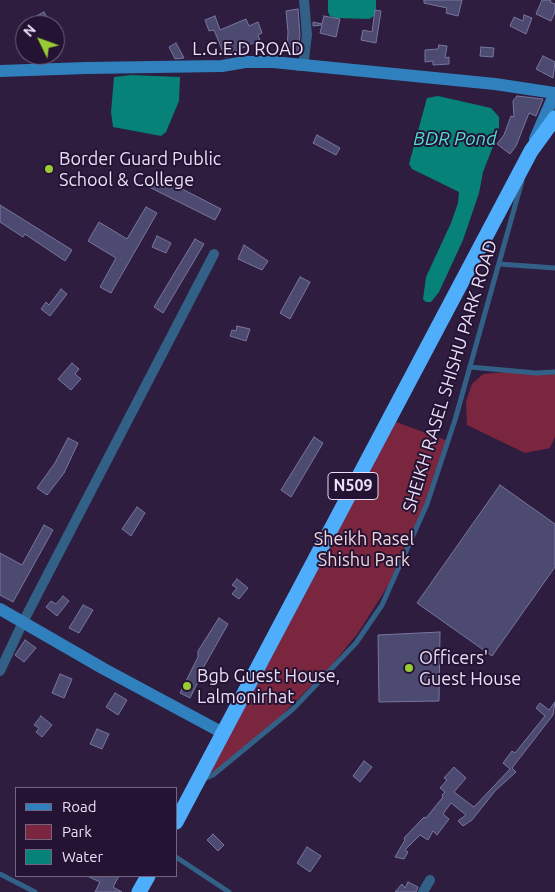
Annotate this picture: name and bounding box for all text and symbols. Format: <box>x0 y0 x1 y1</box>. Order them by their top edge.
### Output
north arrow <box>15 15 65 65</box>
text: N <box>20 21 39 40</box>
street label: L.G.E.D ROAD <box>192 38 304 60</box>
water label: BDR Pond <box>413 128 497 150</box>
place label: Border Guard Public School & College <box>59 148 221 190</box>
marker: Border Guard Public School & College <box>43 163 55 175</box>
street label: SHEIKH RASEL SHISHU PARK ROAD <box>398 237 502 515</box>
road number: N509 <box>328 472 378 500</box>
park label: Sheikh Rasel Shishu Park <box>314 528 414 570</box>
place label: Officers' Guest House <box>419 647 521 690</box>
marker: Officers' Guest House <box>403 662 415 674</box>
place label: Bgb Guest House, Lalmonirhat <box>197 665 340 708</box>
marker: Bgb Guest House, Lalmonirhat <box>181 680 193 692</box>
legend <box>15 787 178 877</box>
text: Road <box>62 798 97 815</box>
text: Park <box>62 823 92 840</box>
text: Water <box>62 848 103 865</box>

